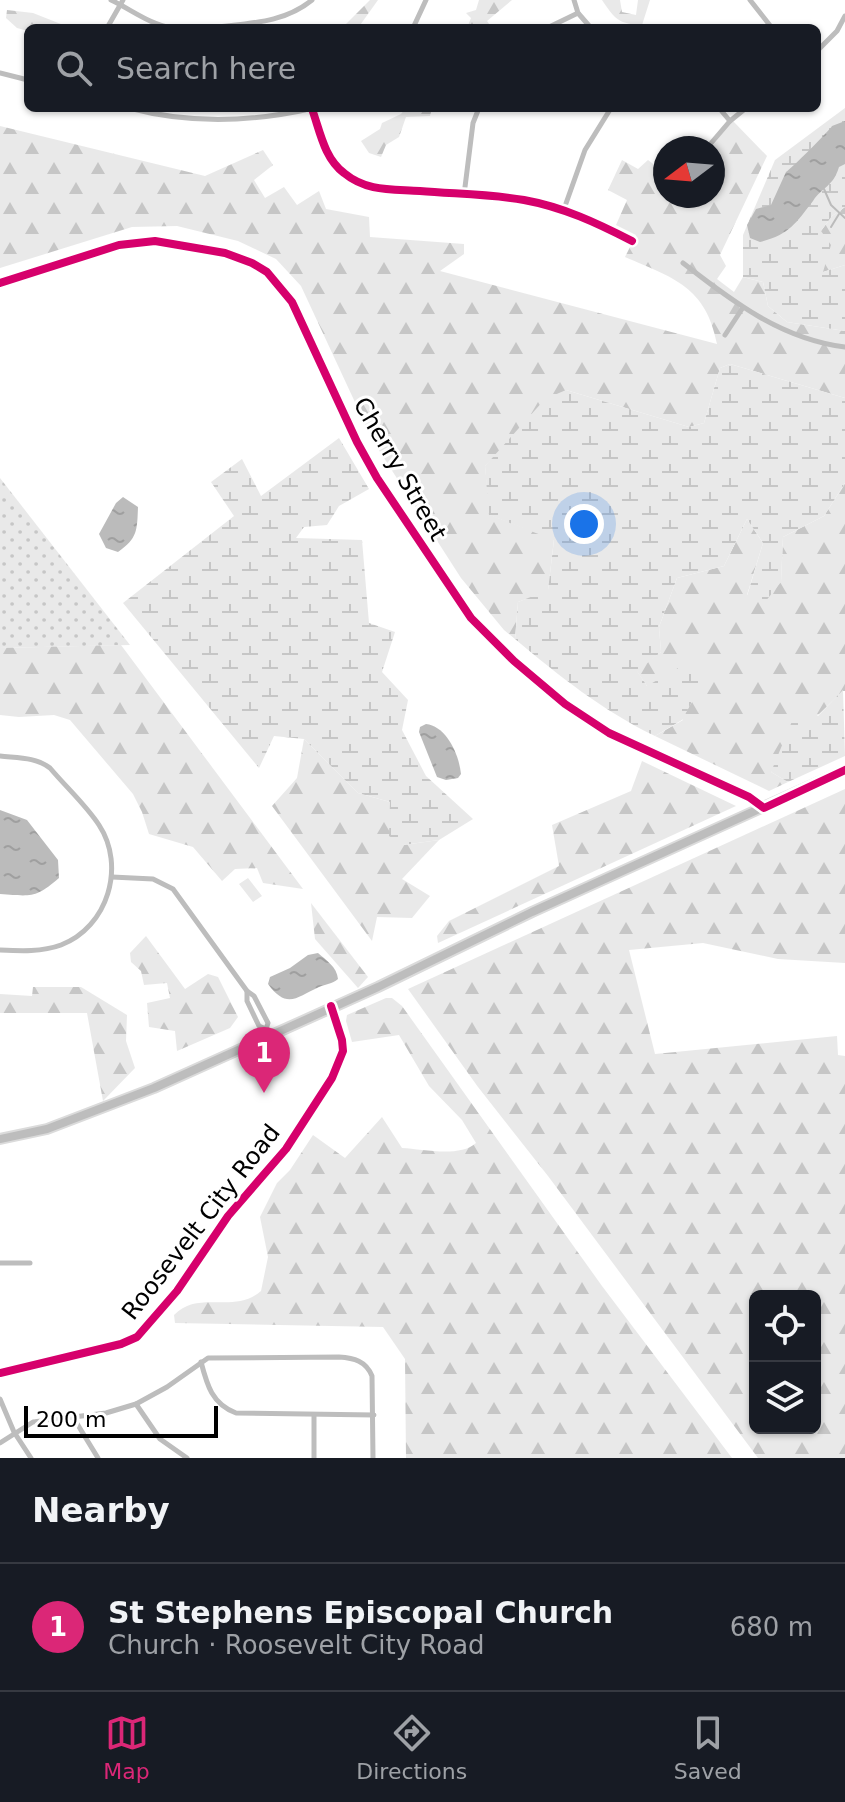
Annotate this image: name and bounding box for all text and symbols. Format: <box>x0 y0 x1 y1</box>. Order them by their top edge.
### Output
search box <box>24 24 821 112</box>
icon: search <box>52 46 96 90</box>
text: Search here <box>116 51 296 86</box>
north arrow <box>653 136 725 208</box>
street label: Cherry Street <box>348 392 452 546</box>
your location <box>564 504 604 544</box>
pin: 1 <box>238 1027 290 1093</box>
street label: Roosevelt City Road <box>116 1119 286 1325</box>
map controls <box>749 1290 821 1434</box>
button: locate <box>749 1290 821 1362</box>
button: layers <box>749 1362 821 1434</box>
scale bar <box>24 1402 218 1438</box>
text: 200 m <box>36 1407 106 1432</box>
text: Nearby <box>32 1490 170 1530</box>
text: St Stephens Episcopal Church <box>108 1595 613 1630</box>
text: 1 <box>49 1612 67 1642</box>
text: 680 m <box>730 1612 813 1642</box>
text: Church · Roosevelt City Road <box>108 1630 485 1660</box>
tab: Map <box>103 1711 150 1784</box>
tab: Directions <box>356 1711 467 1784</box>
tab: Saved <box>674 1711 742 1784</box>

